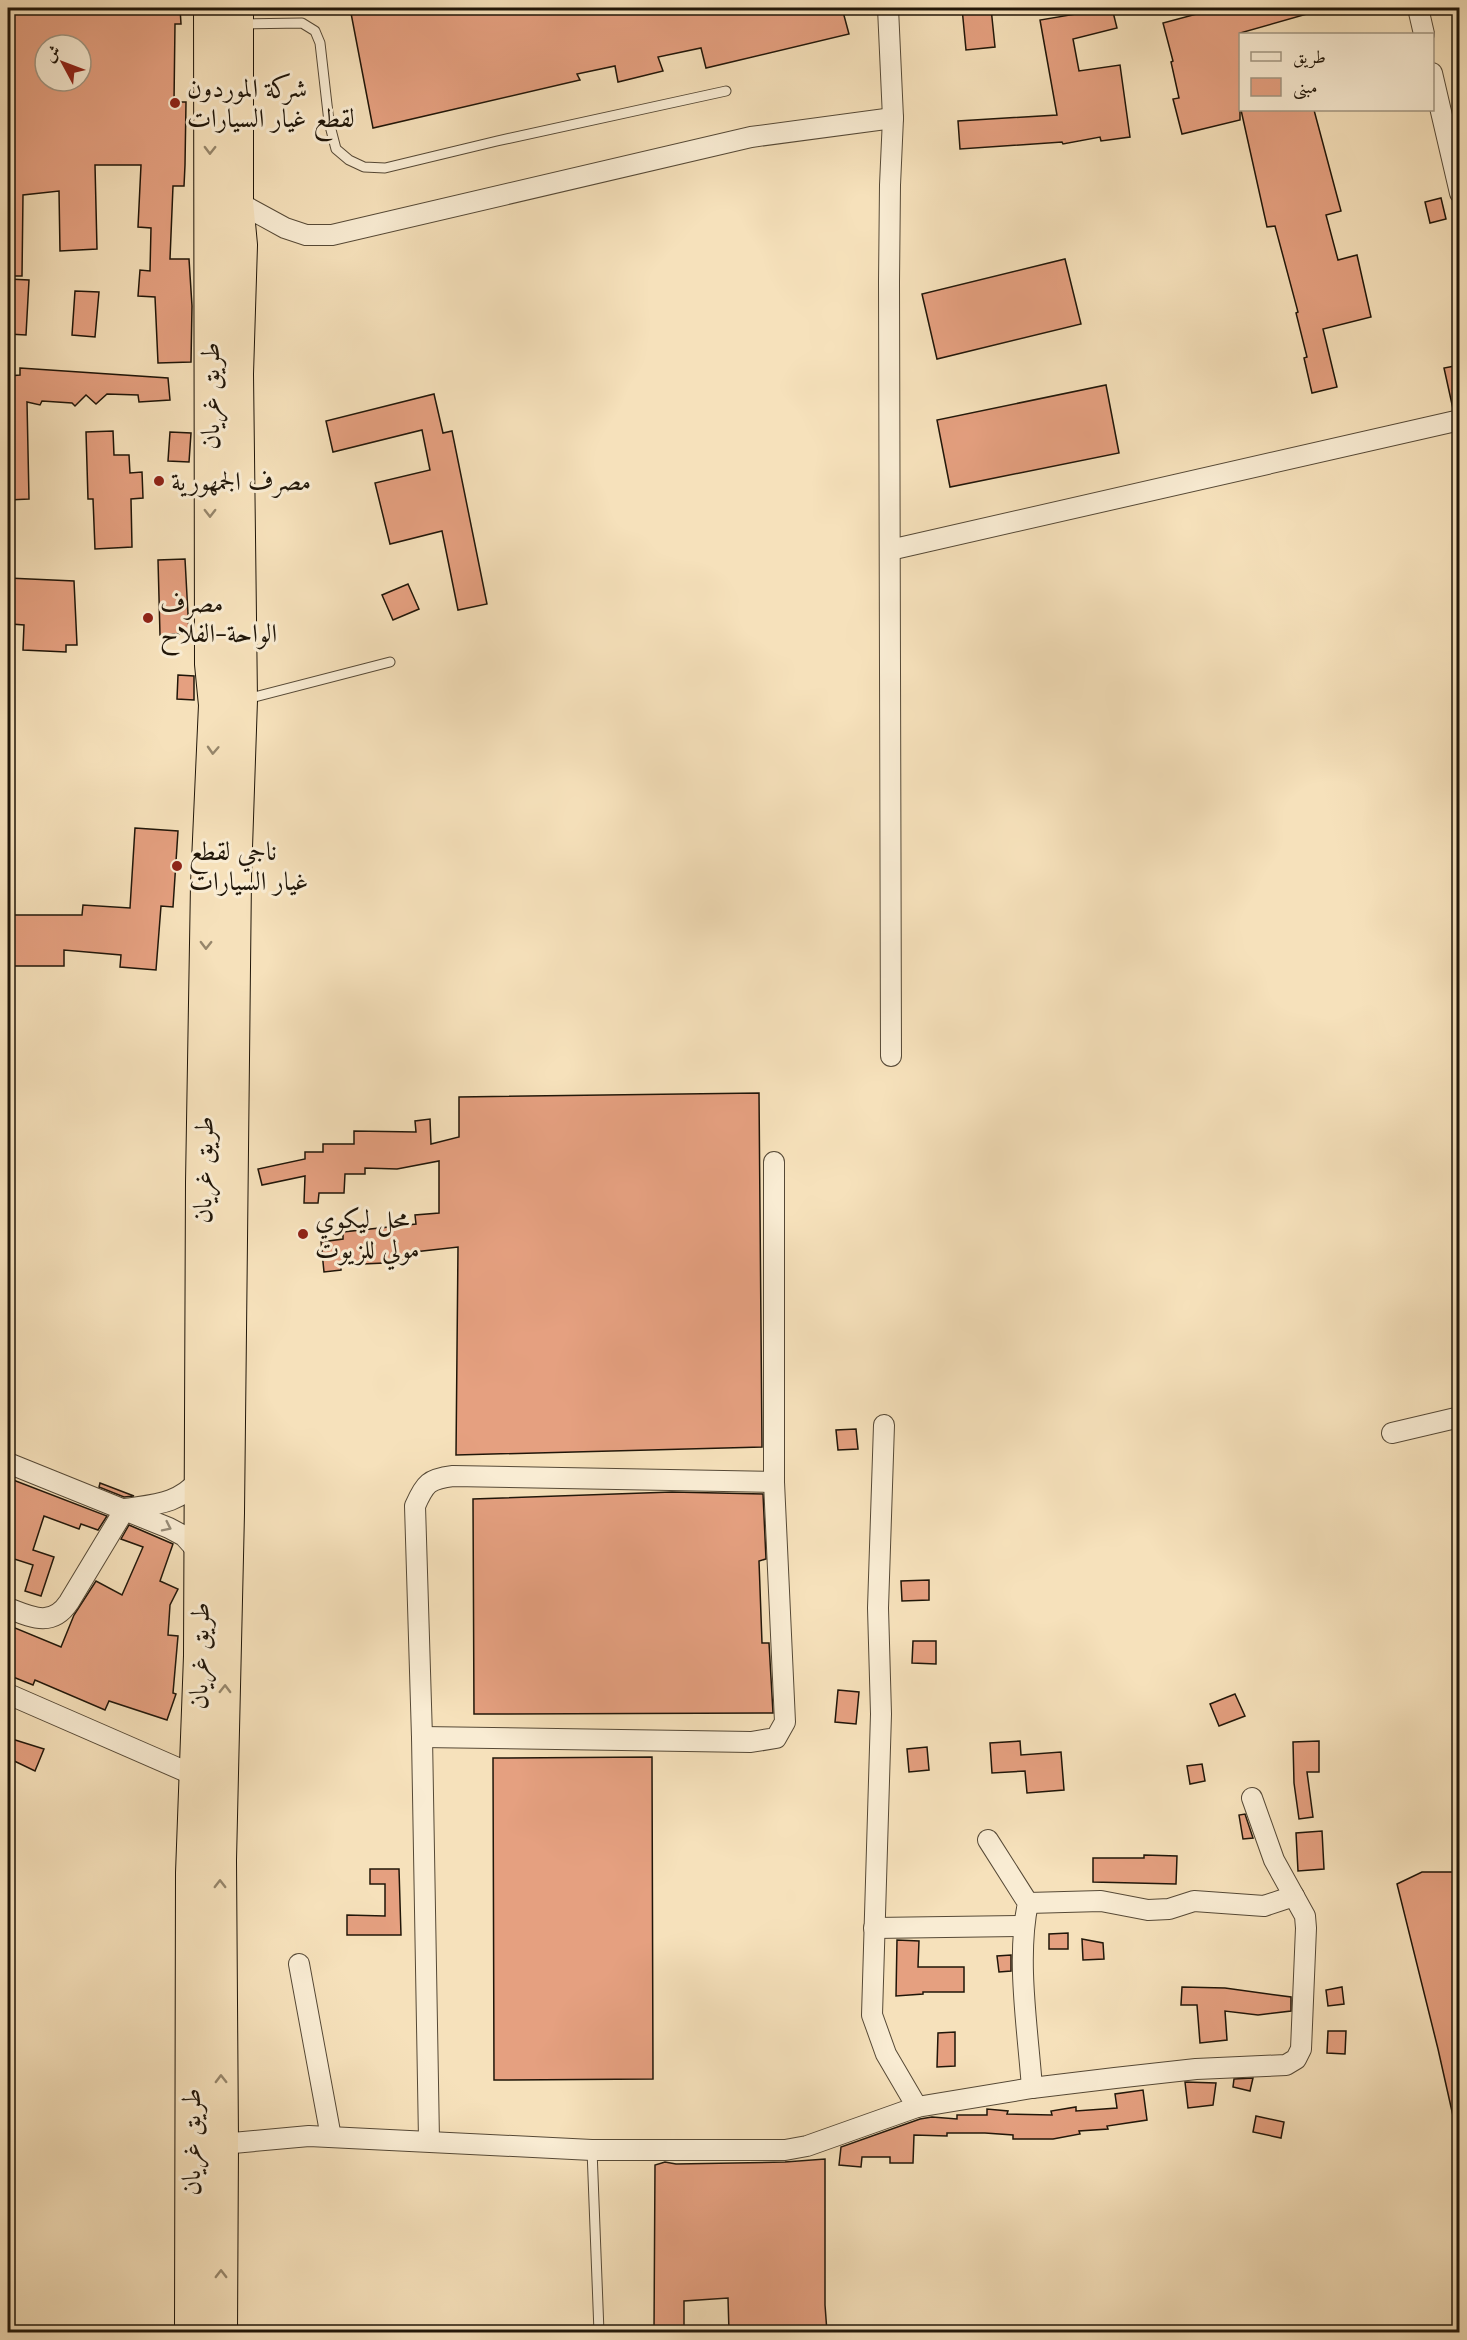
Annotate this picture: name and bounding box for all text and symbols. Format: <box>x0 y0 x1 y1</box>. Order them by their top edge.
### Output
north arrow <box>33 33 93 93</box>
legend <box>1239 33 1434 111</box>
text: ش <box>39 41 66 67</box>
text: طريق <box>1293 45 1326 70</box>
place label: شركة الموردون لقطع غيار السيارات <box>187 71 355 142</box>
text: مبنى <box>1293 75 1318 100</box>
marker: شركة الموردون لقطع غيار السيارات <box>168 96 182 110</box>
one-way arrow <box>204 145 216 154</box>
street label: طريق غريان <box>193 342 228 450</box>
place label: مصرف الجمهورية <box>171 464 311 499</box>
marker: مصرف الجمهورية <box>152 474 166 488</box>
one-way arrow <box>204 508 216 517</box>
place label: مصرف الواحة-الفلاح <box>160 586 277 657</box>
marker: مصرف الواحة-الفلاح <box>141 611 155 625</box>
one-way arrow <box>207 745 220 754</box>
place label: ناجي لقطع غيار السيارات <box>189 834 308 899</box>
marker: ناجي لقطع غيار السيارات <box>170 859 184 873</box>
one-way arrow <box>200 940 212 949</box>
street label: طريق غريان <box>185 1116 222 1224</box>
place label: محل ليكوي مولي للزيوت <box>315 1202 420 1271</box>
marker: محل ليكوي مولي للزيوت <box>296 1227 310 1241</box>
one-way arrow <box>160 1520 171 1532</box>
street label: طريق غريان <box>181 1602 218 1710</box>
one-way arrow <box>218 1685 231 1694</box>
one-way arrow <box>214 1880 226 1889</box>
one-way arrow <box>215 2075 228 2084</box>
street label: طريق غريان <box>174 2088 209 2196</box>
one-way arrow <box>215 2270 228 2279</box>

